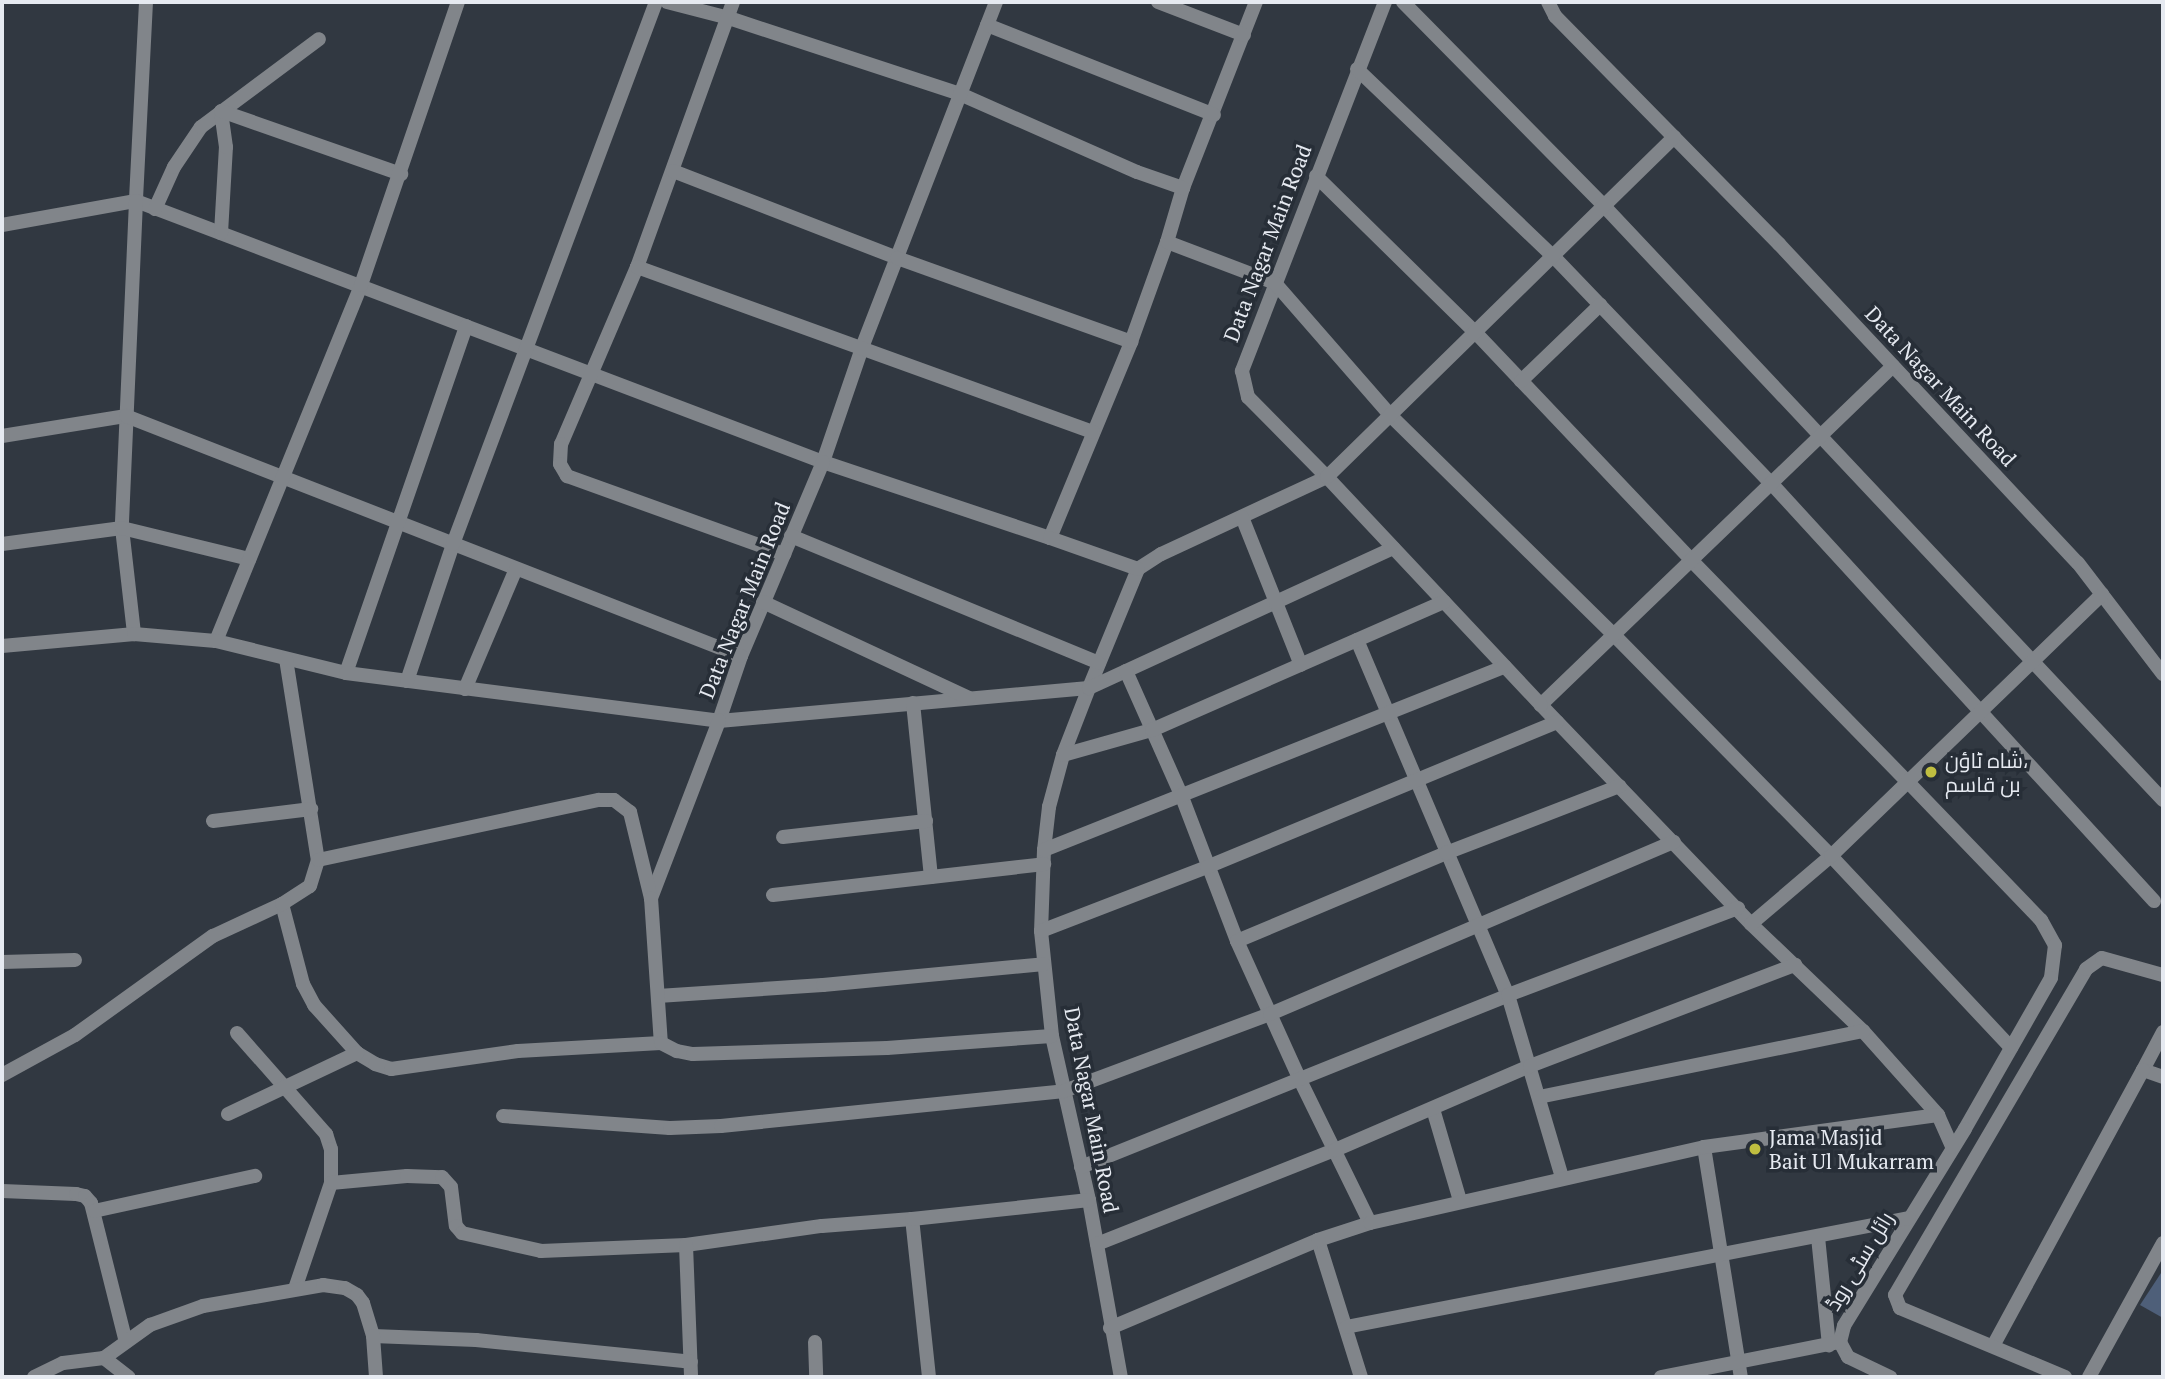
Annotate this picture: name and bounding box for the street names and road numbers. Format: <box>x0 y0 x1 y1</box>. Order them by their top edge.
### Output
street label: Data Nagar Main Road <box>1218 141 1316 345</box>
street label: Data Nagar Main Road <box>1860 301 2022 471</box>
street label: Data Nagar Main Road <box>693 498 795 702</box>
street label: Data Nagar Main Road <box>1060 1005 1124 1215</box>
street label: رائل سٹی روڈ <box>1820 1207 1898 1315</box>

